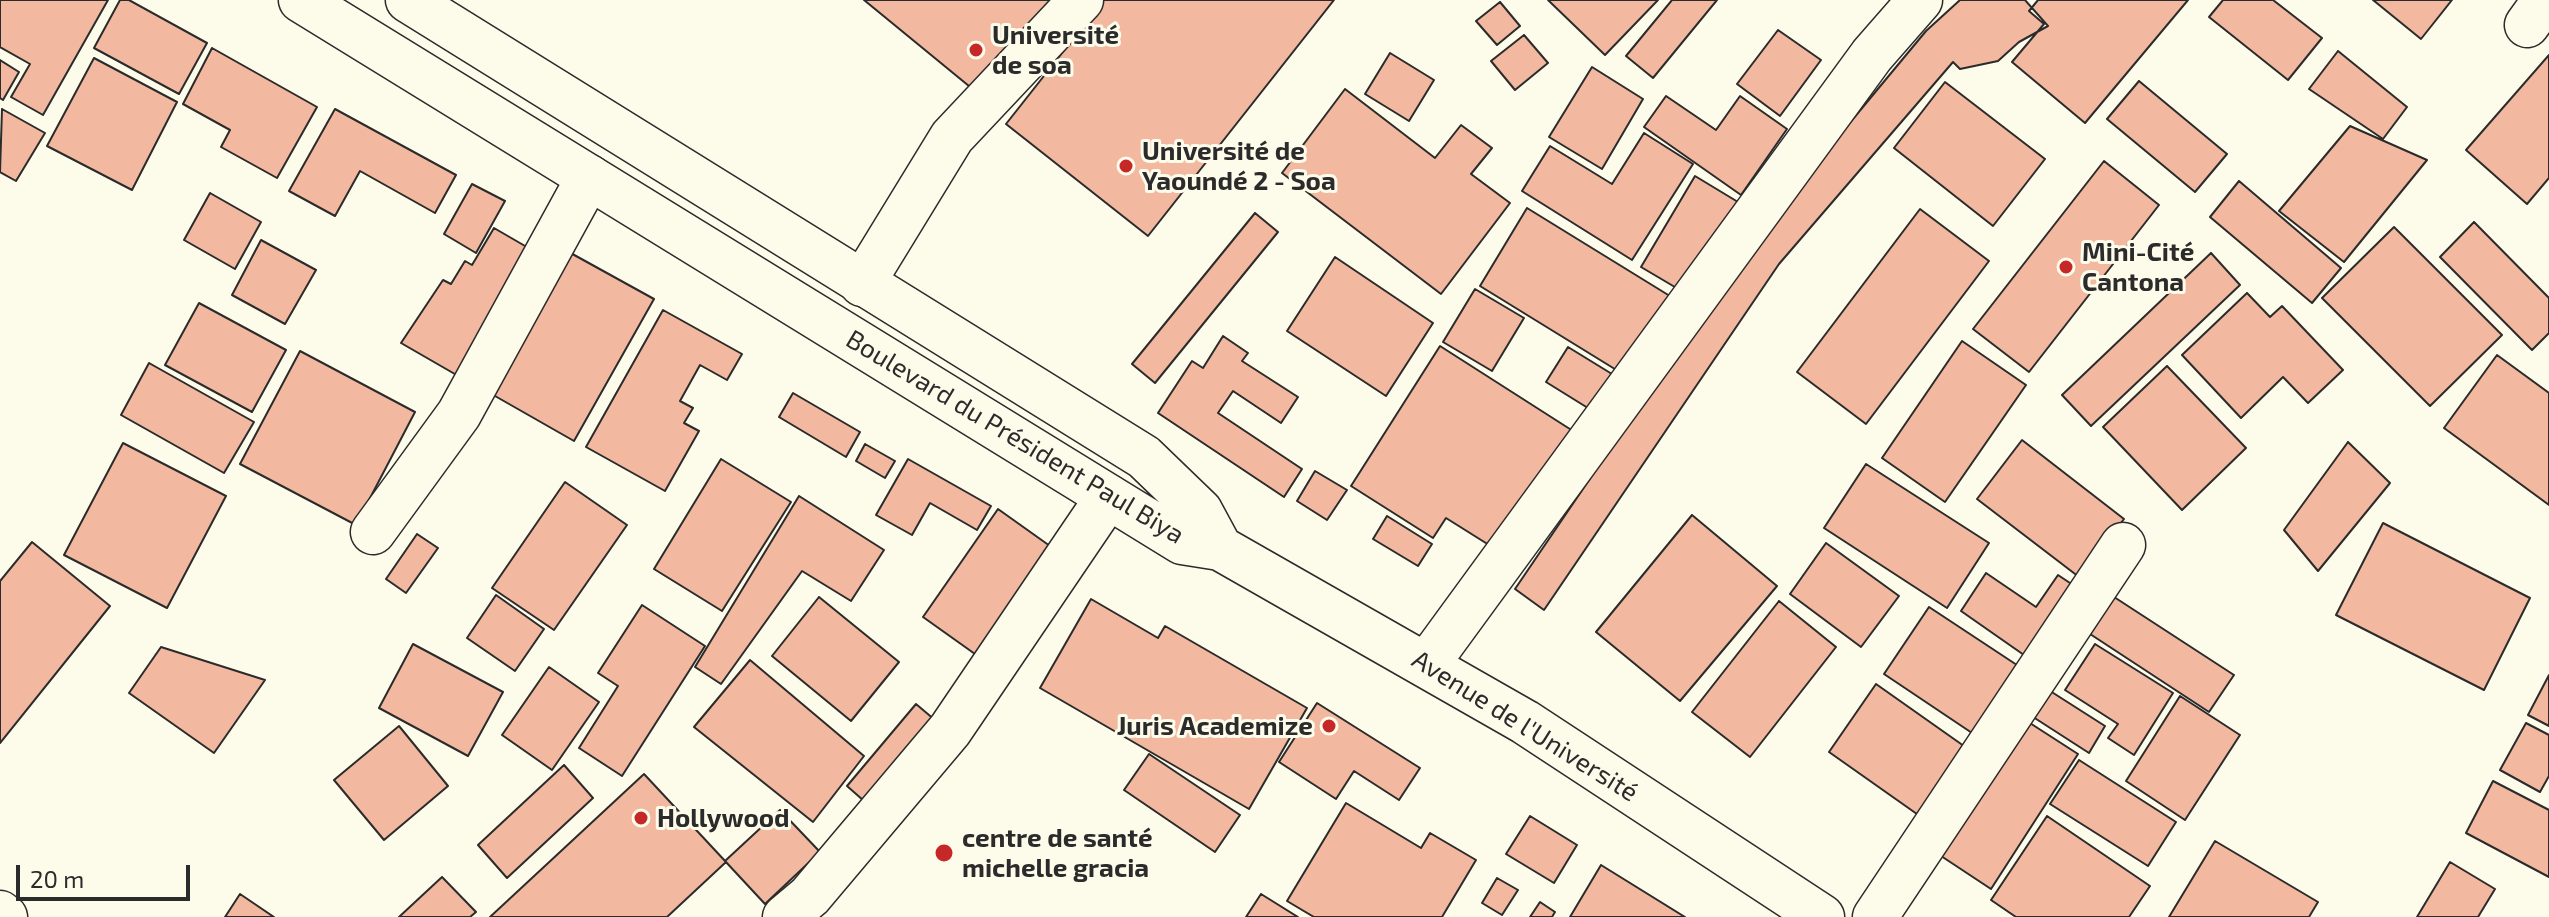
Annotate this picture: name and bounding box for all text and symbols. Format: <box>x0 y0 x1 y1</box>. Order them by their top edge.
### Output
place label: Université de soa <box>992 19 1119 80</box>
marker: Université de soa <box>967 41 985 59</box>
place label: Université de Yaoundé 2 - Soa <box>1142 135 1336 196</box>
marker: Université de Yaoundé 2 - Soa <box>1117 157 1135 175</box>
place label: Mini-Cité Cantona <box>2082 236 2194 298</box>
marker: Mini-Cité Cantona <box>2057 258 2075 276</box>
street label: Boulevard du Président Paul Biya <box>840 324 1190 550</box>
street label: Avenue de l'Université <box>1406 644 1644 808</box>
place label: Juris Academize <box>1117 710 1313 742</box>
marker: Juris Academize <box>1320 717 1338 735</box>
place label: Hollywood <box>657 802 790 834</box>
marker: Hollywood <box>632 809 650 827</box>
place label: centre de santé michelle gracia <box>962 822 1153 884</box>
marker: centre de santé michelle gracia <box>933 842 955 864</box>
scale bar <box>20 849 194 899</box>
text: 20 m <box>30 864 84 893</box>

